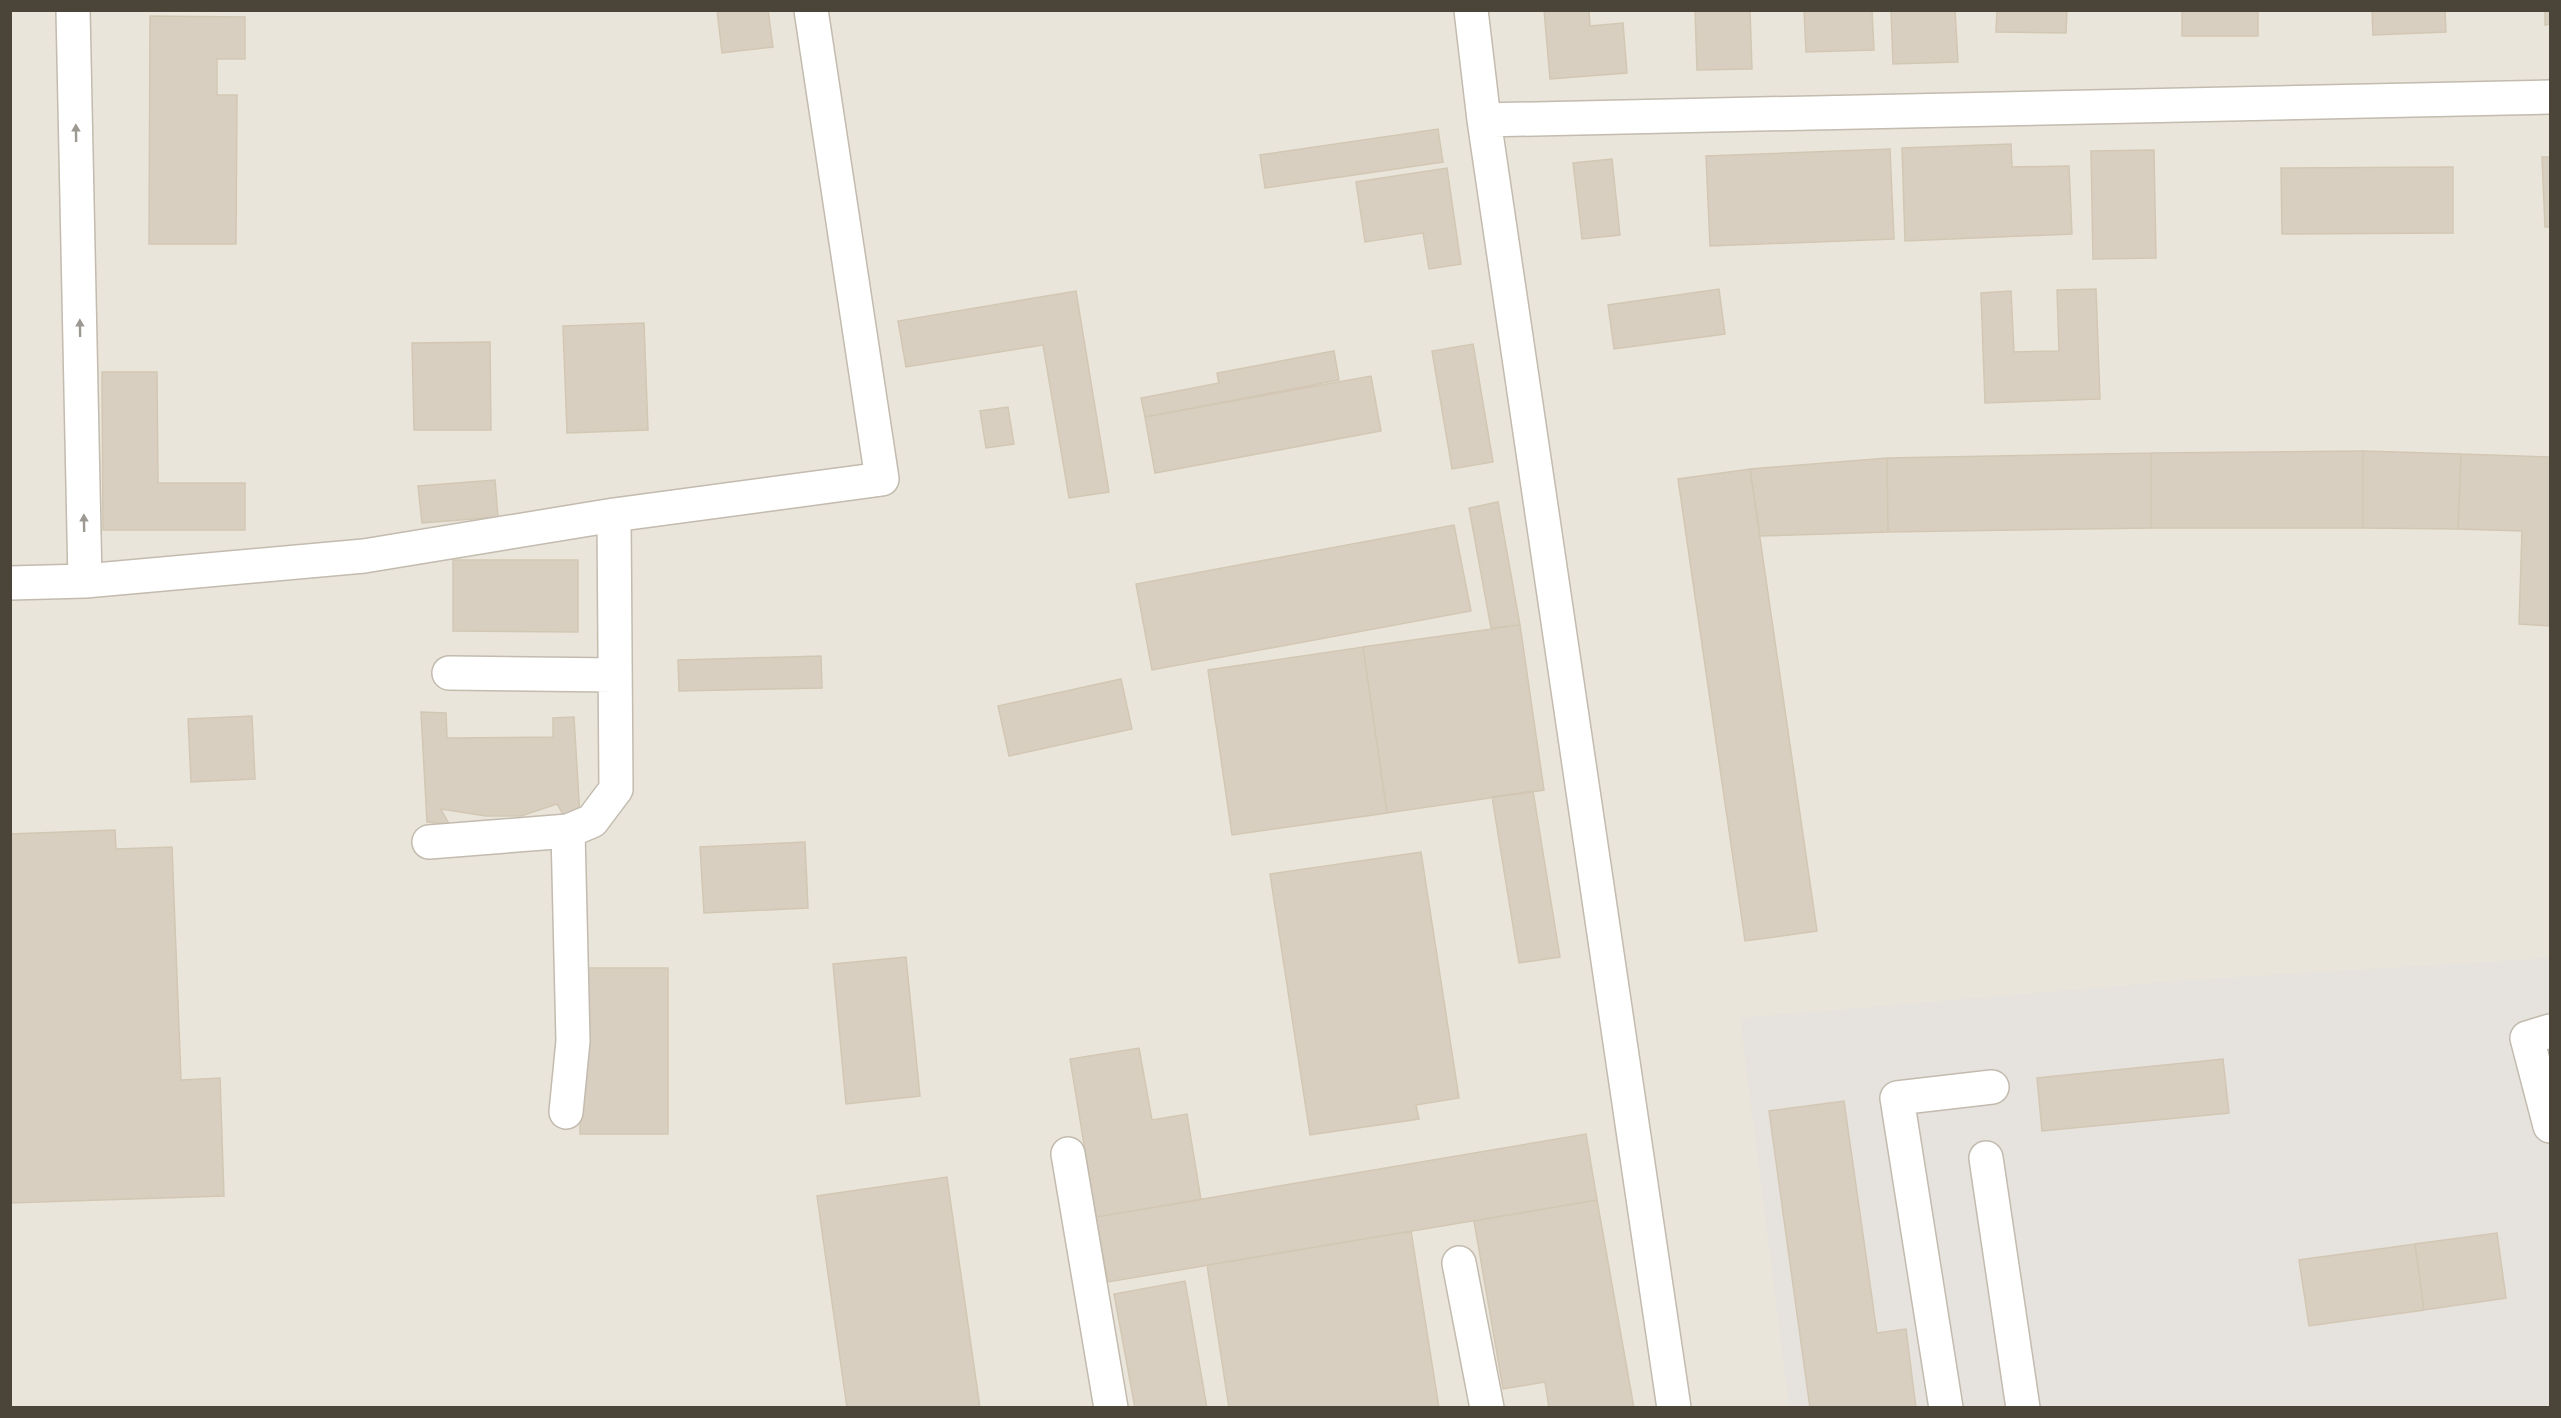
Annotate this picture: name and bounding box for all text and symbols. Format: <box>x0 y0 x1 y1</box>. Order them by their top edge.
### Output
one-way arrow <box>71 123 81 142</box>
one-way arrow <box>75 318 85 337</box>
one-way arrow <box>79 513 89 532</box>

